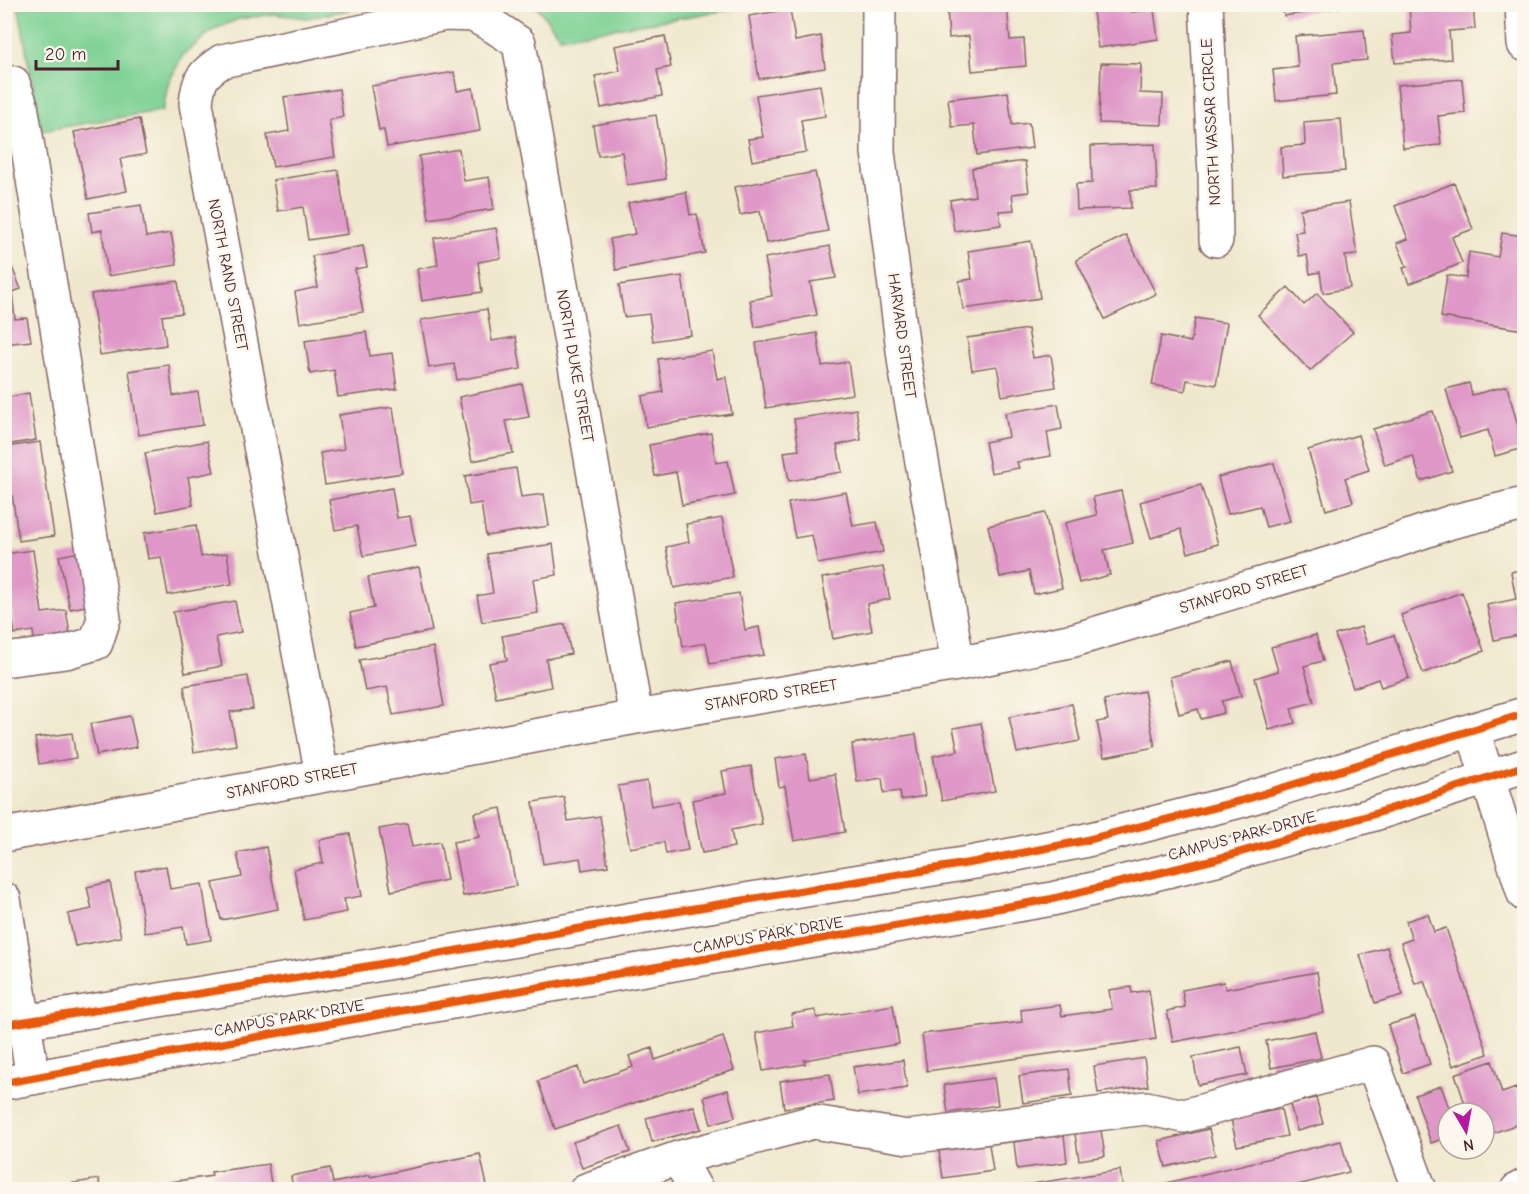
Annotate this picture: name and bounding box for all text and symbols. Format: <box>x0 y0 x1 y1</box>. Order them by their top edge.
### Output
scale bar <box>36 33 118 71</box>
street label: NORTH VASSAR CIRCLE <box>1198 38 1224 206</box>
text: 20 m <box>45 44 86 65</box>
street label: NORTH RAND STREET <box>204 197 252 353</box>
street label: HARVARD STREET <box>884 272 920 401</box>
street label: NORTH DUKE STREET <box>553 288 597 445</box>
street label: STANFORD STREET <box>1177 561 1311 617</box>
street label: STANFORD STREET <box>703 676 839 714</box>
street label: STANFORD STREET <box>224 759 360 803</box>
street label: CAMPUS PARK DRIVE <box>1166 808 1318 864</box>
street label: CAMPUS PARK DRIVE <box>691 913 845 957</box>
street label: CAMPUS PARK DRIVE <box>212 996 366 1040</box>
north arrow <box>1436 1101 1496 1161</box>
text: N <box>1462 1135 1475 1155</box>

